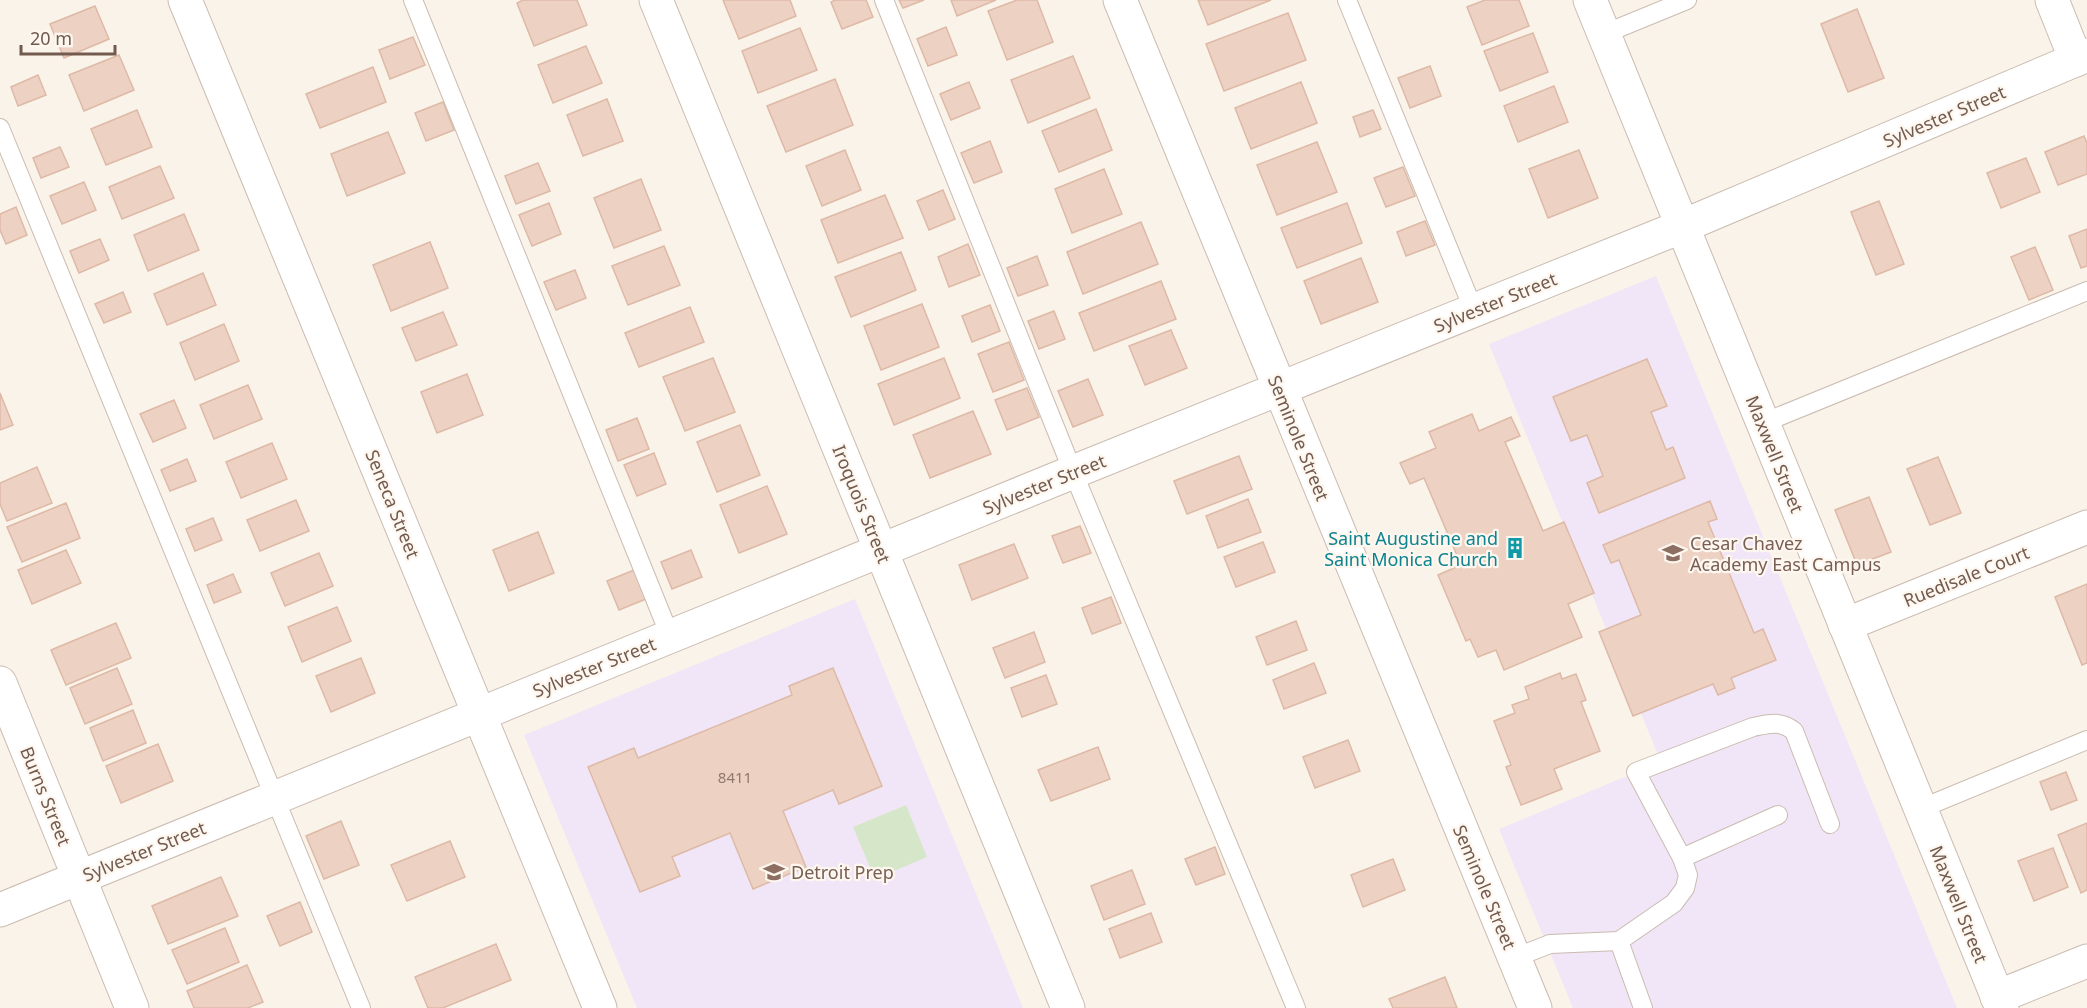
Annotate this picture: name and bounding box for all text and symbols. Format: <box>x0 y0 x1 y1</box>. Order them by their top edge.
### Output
scale bar <box>21 18 116 56</box>
text: 20 m <box>30 26 72 50</box>
street label: Sylvester Street <box>1879 79 2009 153</box>
street label: Sylvester Street <box>1430 266 1561 338</box>
street label: Seminole Street <box>1263 372 1335 505</box>
street label: Maxwell Street <box>1741 392 1810 517</box>
street label: Iroquois Street <box>827 441 897 567</box>
street label: Seneca Street <box>360 446 426 562</box>
street label: Sylvester Street <box>979 448 1110 520</box>
place label: Saint Augustine and Saint Monica Church <box>1324 526 1498 571</box>
place label: Cesar Chavez Academy East Campus <box>1690 531 1881 576</box>
building icon: Saint Augustine and Saint Monica Church <box>1503 536 1527 560</box>
street label: Ruedisale Court <box>1900 540 2033 612</box>
school or university icon: Cesar Chavez Academy East Campus <box>1661 541 1685 565</box>
street label: Sylvester Street <box>529 631 660 703</box>
street label: Burns Street <box>15 743 77 850</box>
house number: 8411 <box>718 767 752 787</box>
street label: Sylvester Street <box>79 815 210 887</box>
street label: Seminole Street <box>1448 821 1522 953</box>
street label: Maxwell Street <box>1925 842 1994 967</box>
school or university icon: Detroit Prep <box>762 860 786 884</box>
place label: Detroit Prep <box>791 860 894 884</box>

